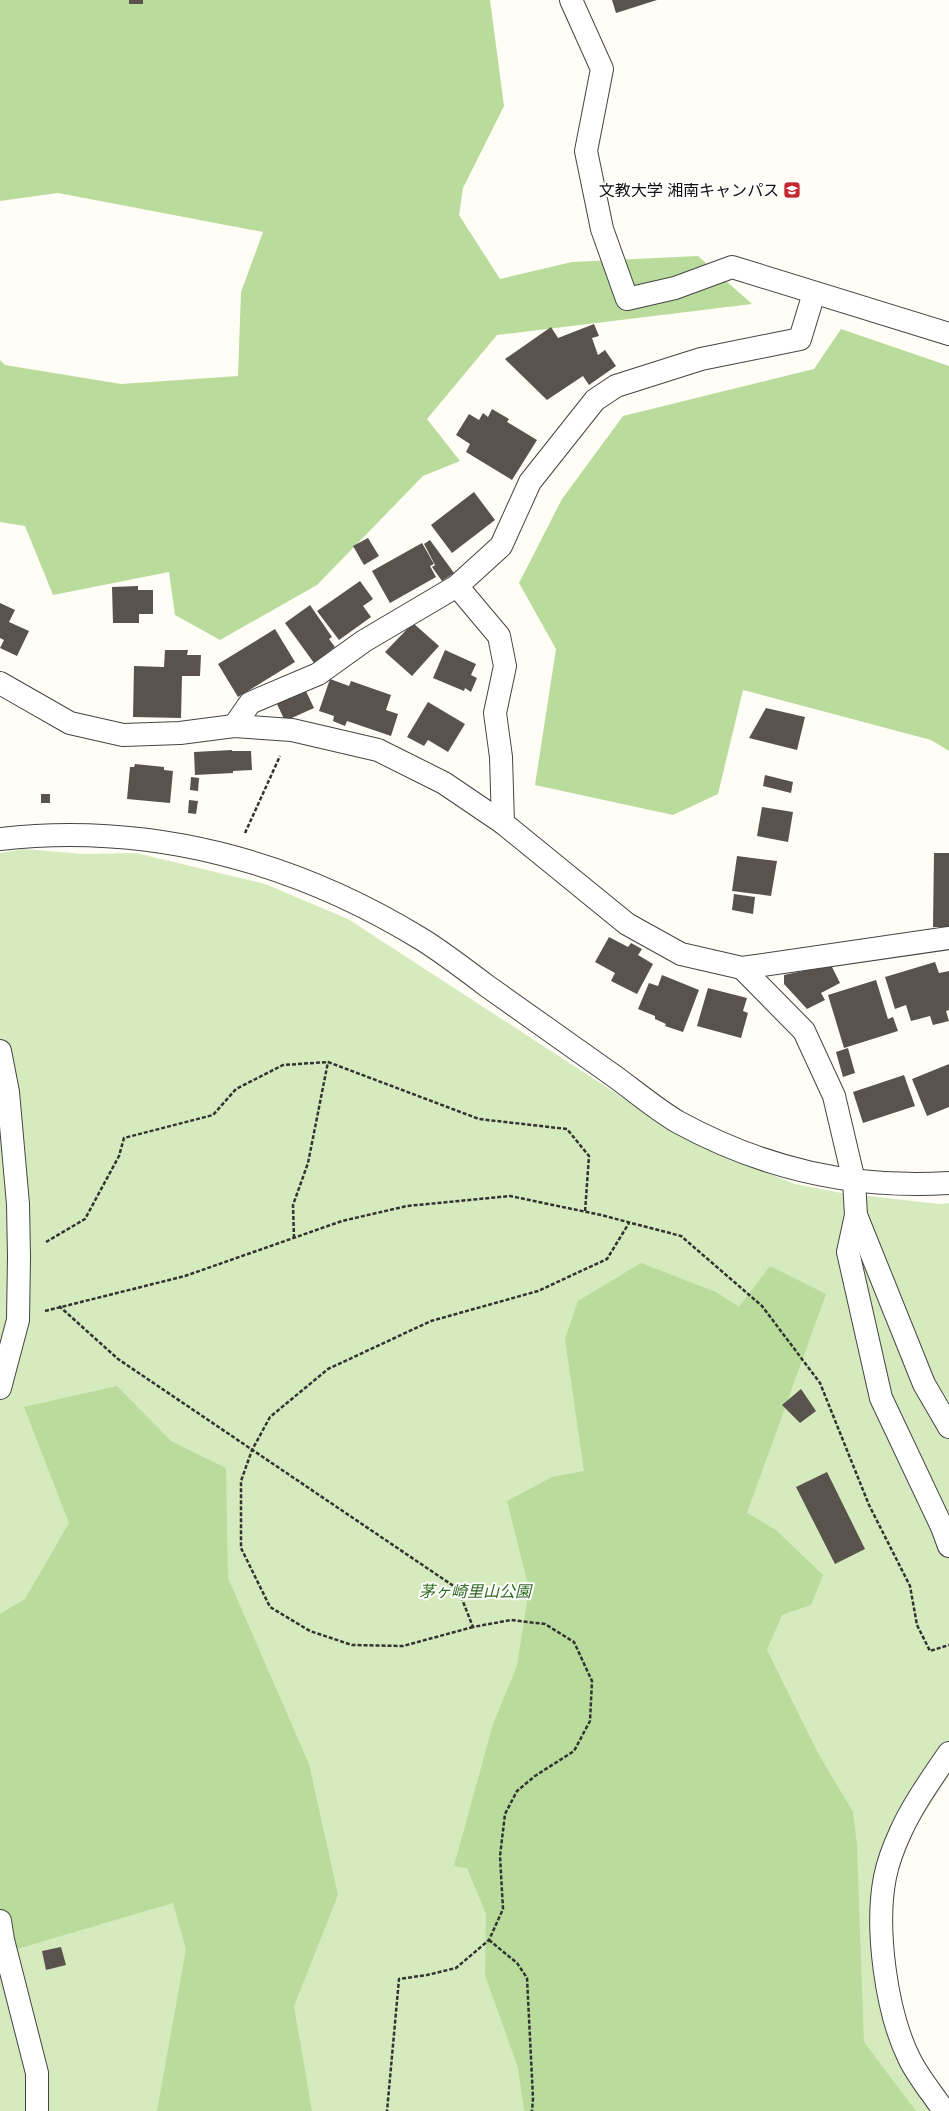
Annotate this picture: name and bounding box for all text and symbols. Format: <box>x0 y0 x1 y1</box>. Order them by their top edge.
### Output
place label: 文教大学 湘南キャンパス <box>599 179 779 203</box>
school or university icon: 文教大学 湘南キャンパス <box>782 180 802 200</box>
park label: 茅ヶ崎里山公園 <box>419 1580 533 1604</box>

